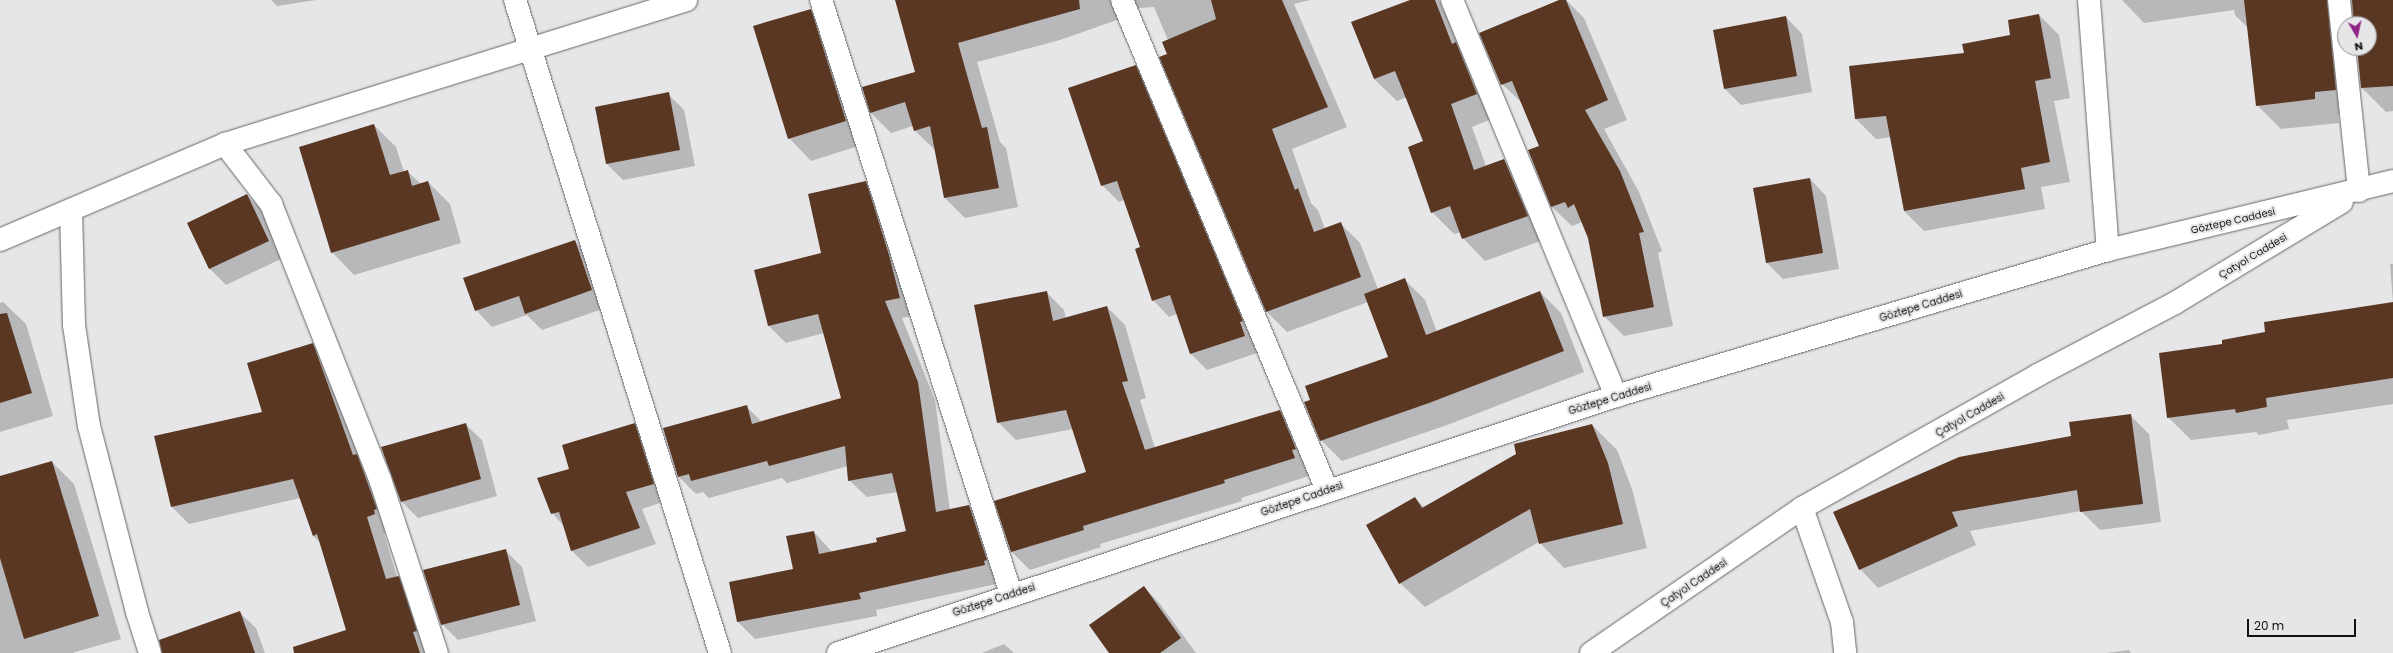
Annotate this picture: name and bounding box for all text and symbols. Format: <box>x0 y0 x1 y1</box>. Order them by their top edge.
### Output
north arrow <box>2337 16 2377 56</box>
text: N <box>2353 38 2364 55</box>
street label: Göztepe Caddesi <box>2190 205 2276 237</box>
street label: Çatyol Caddesi <box>2217 231 2289 281</box>
street label: Göztepe Caddesi <box>1878 288 1964 324</box>
street label: Göztepe Caddesi <box>1567 381 1653 417</box>
street label: Çatyol Caddesi <box>1934 391 2006 439</box>
street label: Göztepe Caddesi <box>1259 479 1345 519</box>
street label: Çatyol Caddesi <box>1659 556 1729 610</box>
street label: Göztepe Caddesi <box>951 581 1037 619</box>
scale bar <box>2249 611 2358 637</box>
text: 20 m <box>2254 617 2284 634</box>

